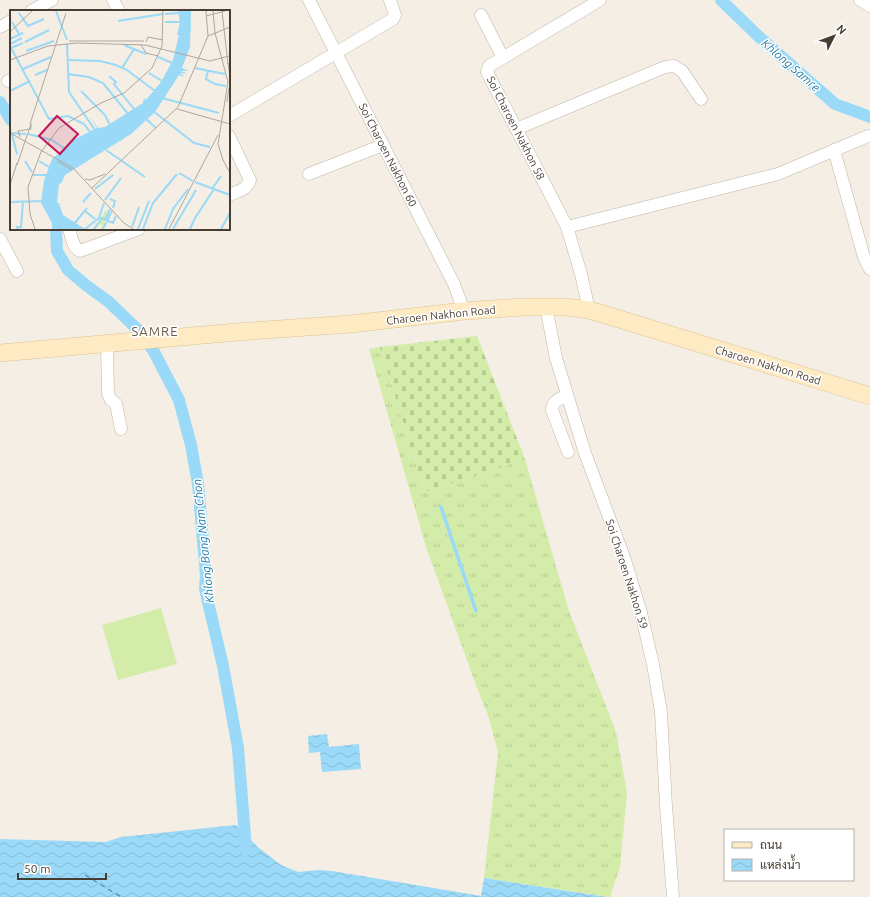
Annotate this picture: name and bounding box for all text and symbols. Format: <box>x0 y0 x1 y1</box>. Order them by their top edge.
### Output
inset map <box>10 10 230 230</box>
north arrow <box>814 16 854 56</box>
text: N <box>834 22 849 36</box>
water label: Khlong Samre <box>759 36 823 94</box>
street label: Soi Charoen Nakhon 58 <box>485 74 547 182</box>
street label: Soi Charoen Nakhon 60 <box>357 101 419 209</box>
street label: Charoen Nakhon Road <box>386 303 496 327</box>
district label: SAMRE <box>132 324 178 338</box>
street label: Charoen Nakhon Road <box>714 343 822 387</box>
water label: Khlong Bang Nam Chon <box>190 478 216 604</box>
street label: Soi Charoen Nakhon 59 <box>604 518 650 630</box>
legend <box>724 829 854 881</box>
text: ถนน <box>760 838 783 851</box>
text: แหล่งน้ำ <box>760 854 800 871</box>
scale bar <box>18 855 106 881</box>
text: 50 m <box>24 862 51 875</box>

